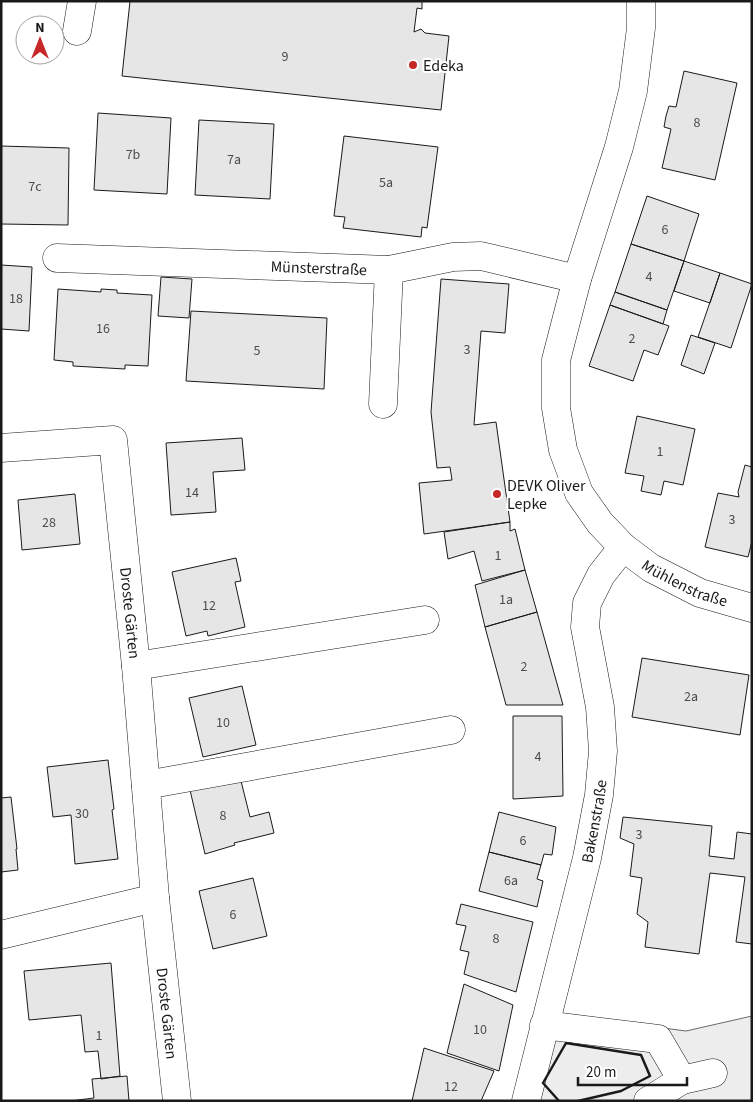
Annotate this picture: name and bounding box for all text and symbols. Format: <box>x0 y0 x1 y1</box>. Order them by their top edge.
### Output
north arrow <box>15 15 65 65</box>
text: N <box>35 18 45 38</box>
house number: 9 <box>282 47 289 67</box>
place label: Edeka <box>423 55 464 77</box>
marker: Edeka <box>407 59 419 71</box>
house number: 8 <box>694 113 701 133</box>
house number: 7b <box>126 145 141 165</box>
house number: 7a <box>227 150 241 170</box>
house number: 5a <box>379 173 393 193</box>
house number: 7c <box>28 177 42 197</box>
house number: 6 <box>662 220 669 240</box>
street label: Münsterstraße <box>270 256 367 281</box>
house number: 4 <box>646 267 653 287</box>
house number: 18 <box>9 289 23 309</box>
house number: 16 <box>96 319 110 339</box>
house number: 2 <box>629 329 636 349</box>
house number: 3 <box>464 340 471 360</box>
house number: 5 <box>254 341 261 361</box>
house number: 1 <box>657 442 664 462</box>
place label: DEVK Oliver Lepke <box>507 475 586 515</box>
house number: 14 <box>185 483 199 503</box>
marker: DEVK Oliver Lepke <box>491 488 503 500</box>
house number: 3 <box>729 510 736 530</box>
house number: 28 <box>42 513 56 533</box>
house number: 1 <box>495 546 502 566</box>
street label: Mühlenstraße <box>637 555 730 612</box>
street label: Droste Gärten <box>114 566 145 660</box>
house number: 1a <box>499 590 513 610</box>
house number: 12 <box>202 596 216 616</box>
house number: 2 <box>521 657 528 677</box>
house number: 2a <box>684 687 698 707</box>
house number: 10 <box>216 713 230 733</box>
house number: 4 <box>535 747 542 767</box>
street label: Bakenstraße <box>576 779 612 865</box>
house number: 30 <box>75 804 89 824</box>
house number: 8 <box>220 806 227 826</box>
house number: 3 <box>636 825 643 845</box>
house number: 6 <box>520 831 527 851</box>
house number: 6a <box>504 871 518 891</box>
house number: 6 <box>230 905 237 925</box>
house number: 8 <box>493 929 500 949</box>
street label: Droste Gärten <box>151 966 182 1060</box>
house number: 10 <box>473 1020 487 1040</box>
house number: 1 <box>96 1026 103 1046</box>
scale bar <box>578 1054 687 1086</box>
text: 20 m <box>586 1062 616 1083</box>
house number: 12 <box>444 1077 458 1097</box>

